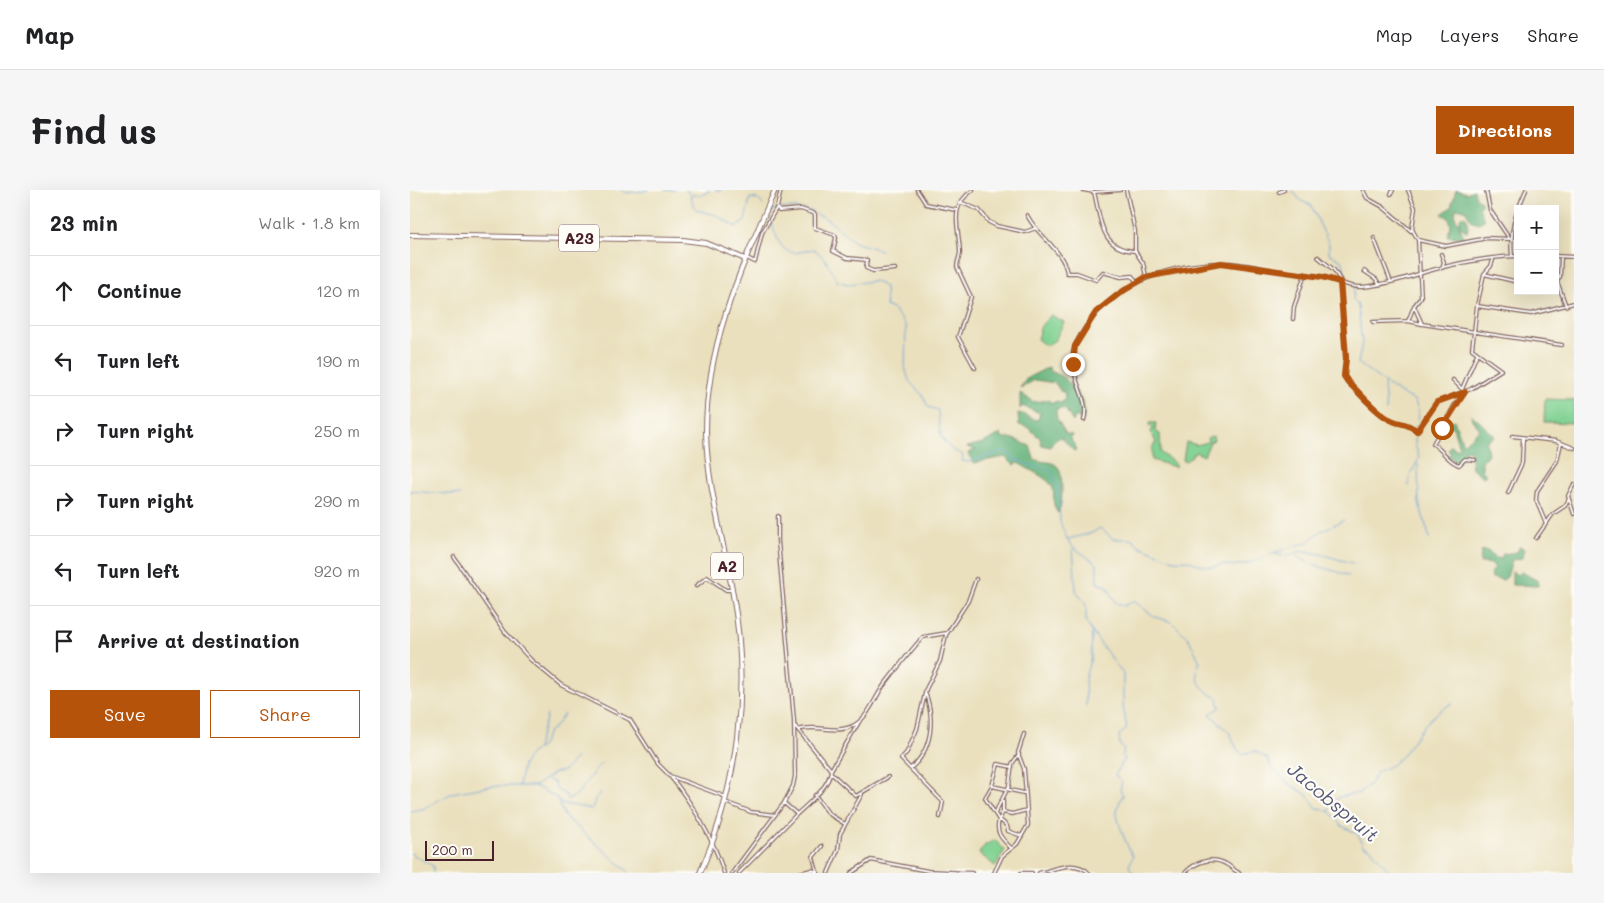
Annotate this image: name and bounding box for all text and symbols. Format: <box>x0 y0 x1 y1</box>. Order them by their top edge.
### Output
text: Map <box>25 19 74 50</box>
text: Map <box>1376 23 1412 47</box>
text: Layers <box>1440 23 1499 47</box>
text: Share <box>1527 23 1579 47</box>
button: Directions <box>1436 106 1574 154</box>
text: Find us <box>30 107 157 153</box>
map controls <box>1514 205 1559 295</box>
button: + <box>1514 205 1559 250</box>
text: 23 min <box>50 209 118 236</box>
text: Walk · 1.8 km <box>258 212 360 233</box>
road number: A23 <box>559 224 599 252</box>
button: − <box>1514 250 1559 295</box>
icon: ahead <box>50 277 78 305</box>
text: Continue <box>97 278 182 303</box>
text: 120 m <box>316 280 360 301</box>
icon: left <box>50 347 78 375</box>
text: Turn left <box>97 348 180 373</box>
text: 190 m <box>316 350 360 371</box>
route end <box>1062 353 1085 376</box>
icon: right <box>50 417 78 445</box>
route start <box>1431 417 1454 440</box>
text: Turn right <box>97 418 194 443</box>
text: 250 m <box>314 420 360 441</box>
icon: right <box>50 487 78 515</box>
text: Turn right <box>97 488 194 513</box>
text: 290 m <box>314 490 360 511</box>
road number: A2 <box>711 552 743 580</box>
icon: left <box>50 557 78 585</box>
text: Turn left <box>97 558 180 583</box>
text: 920 m <box>314 560 360 581</box>
icon: arrive <box>50 627 78 655</box>
text: Arrive at destination <box>97 628 300 653</box>
button: Save <box>50 690 200 738</box>
button: Share <box>210 690 360 738</box>
water label: Jacobspruit <box>1282 756 1384 847</box>
scale bar <box>425 838 494 861</box>
text: 200 m <box>432 840 473 859</box>

